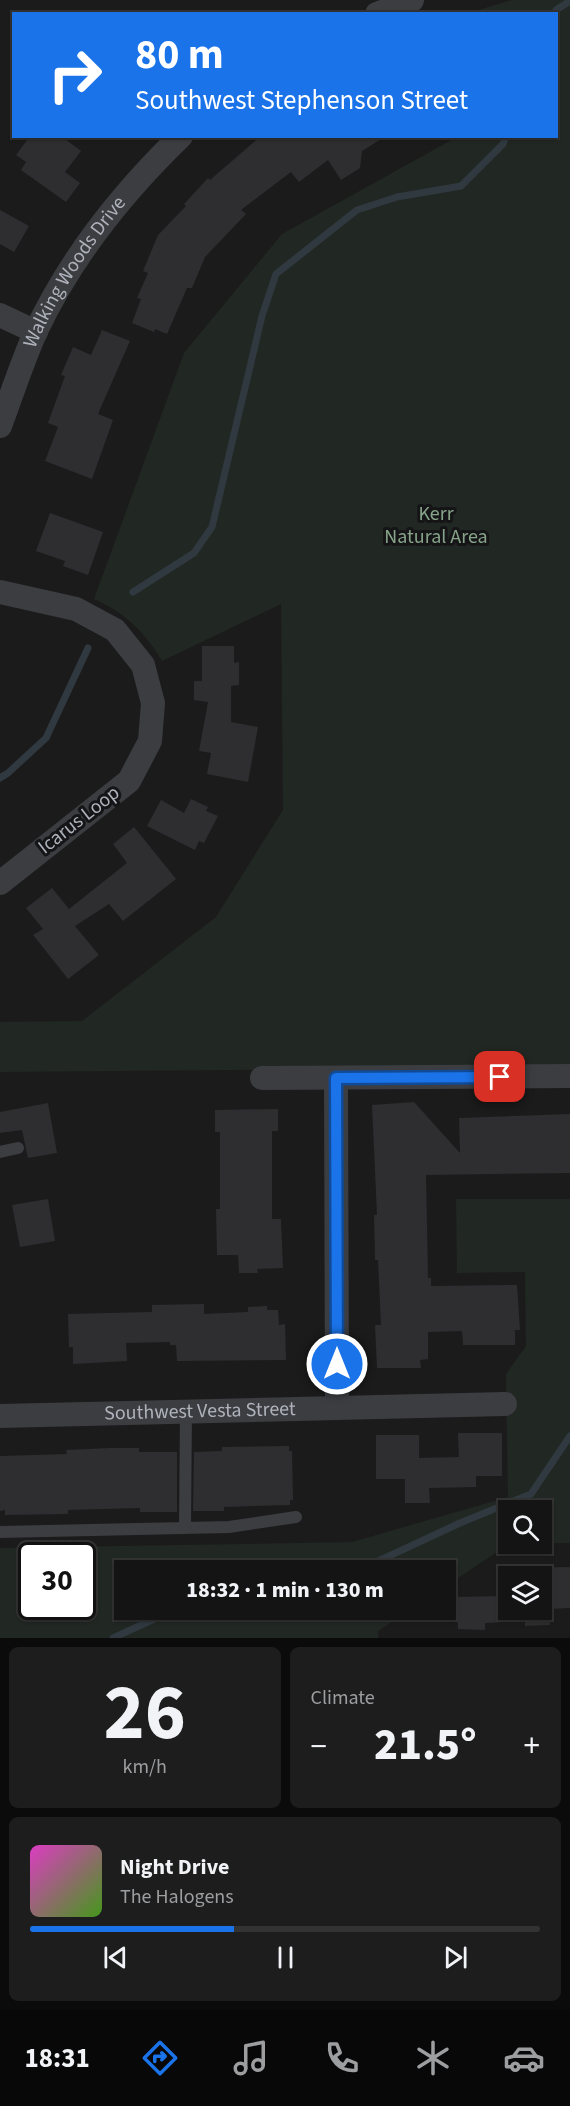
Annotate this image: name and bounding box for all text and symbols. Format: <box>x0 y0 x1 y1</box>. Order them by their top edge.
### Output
text: 80 m <box>135 25 224 85</box>
icon: right <box>36 36 114 114</box>
text: Southwest Stephenson Street <box>135 81 468 120</box>
street label: Walking Woods Drive <box>16 190 133 352</box>
park label: Kerr Natural Area <box>384 500 488 551</box>
street label: Icarus Loop <box>32 779 126 861</box>
pin <box>474 1051 525 1102</box>
icon: arrive <box>483 1060 516 1093</box>
position arrow <box>305 1332 369 1396</box>
street label: Southwest Vesta Street <box>104 1395 296 1428</box>
map controls <box>498 1500 552 1620</box>
button: search <box>498 1500 552 1554</box>
speed limit sign: 30 <box>18 1542 96 1620</box>
button: layers <box>498 1566 552 1620</box>
text: 18:32 · 1 min · 130 m <box>186 1574 384 1606</box>
text: 26 <box>104 1658 186 1769</box>
text: Climate <box>311 1684 375 1712</box>
text: 21.5° <box>374 1713 477 1777</box>
text: − <box>311 1723 327 1770</box>
text: + <box>524 1723 540 1770</box>
text: km/h <box>123 1753 167 1781</box>
text: Night Drive <box>120 1851 229 1883</box>
text: The Halogens <box>120 1883 234 1911</box>
icon: previous <box>99 1941 132 1974</box>
icon: pause <box>269 1941 302 1974</box>
icon: next <box>439 1941 472 1974</box>
icon: directions <box>139 2037 181 2079</box>
icon: music <box>230 2037 272 2079</box>
icon: phone <box>321 2037 363 2079</box>
icon: climate <box>412 2037 454 2079</box>
icon: car <box>503 2037 545 2079</box>
text: 18:31 <box>25 2039 90 2078</box>

